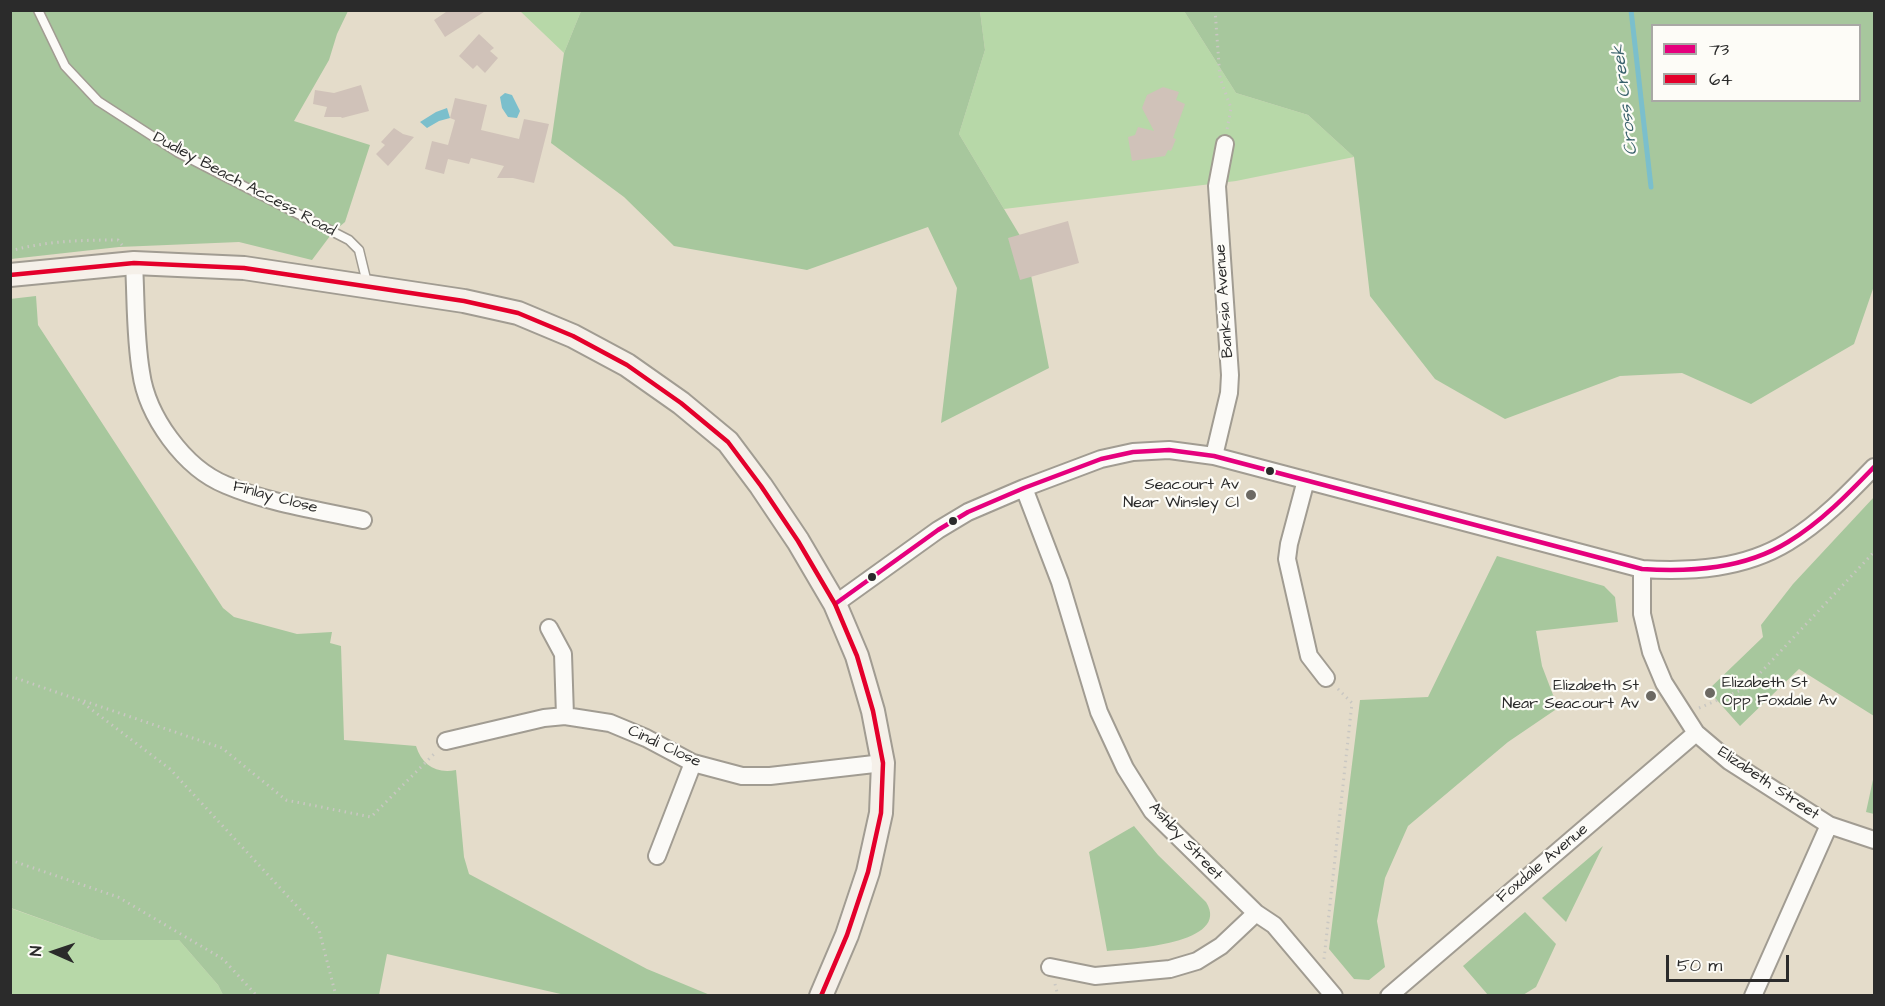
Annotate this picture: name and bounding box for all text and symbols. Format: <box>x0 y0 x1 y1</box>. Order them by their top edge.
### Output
legend <box>1651 24 1861 102</box>
text: 73 <box>1709 37 1729 62</box>
water label: Cross Creek <box>1608 43 1644 157</box>
text: 64 <box>1709 67 1733 92</box>
street label: Dudley Beach Access Road <box>149 129 339 241</box>
street label: Banksia Avenue <box>1211 243 1239 359</box>
unlabelled marker <box>1264 465 1276 477</box>
place label: Seacourt Av Near Winsley Cl <box>1123 476 1239 514</box>
street label: Finlay Close <box>231 477 319 519</box>
marker: Seacourt Av Near Winsley Cl <box>1244 488 1258 502</box>
unlabelled marker <box>947 515 959 527</box>
unlabelled marker <box>866 571 878 583</box>
place label: Elizabeth St Opp Foxdale Av <box>1722 674 1837 712</box>
place label: Elizabeth St Near Seacourt Av <box>1502 677 1639 715</box>
marker: Elizabeth St Opp Foxdale Av <box>1703 686 1717 700</box>
marker: Elizabeth St Near Seacourt Av <box>1644 689 1658 703</box>
street label: Cindi Close <box>624 722 704 772</box>
street label: Elizabeth Street <box>1714 743 1822 825</box>
street label: Ashby Street <box>1144 799 1226 885</box>
street label: Foxdale Avenue <box>1493 820 1593 908</box>
north arrow <box>24 922 84 982</box>
scale bar <box>1669 943 1792 981</box>
text: N <box>25 945 47 957</box>
text: 50 m <box>1677 953 1722 978</box>

